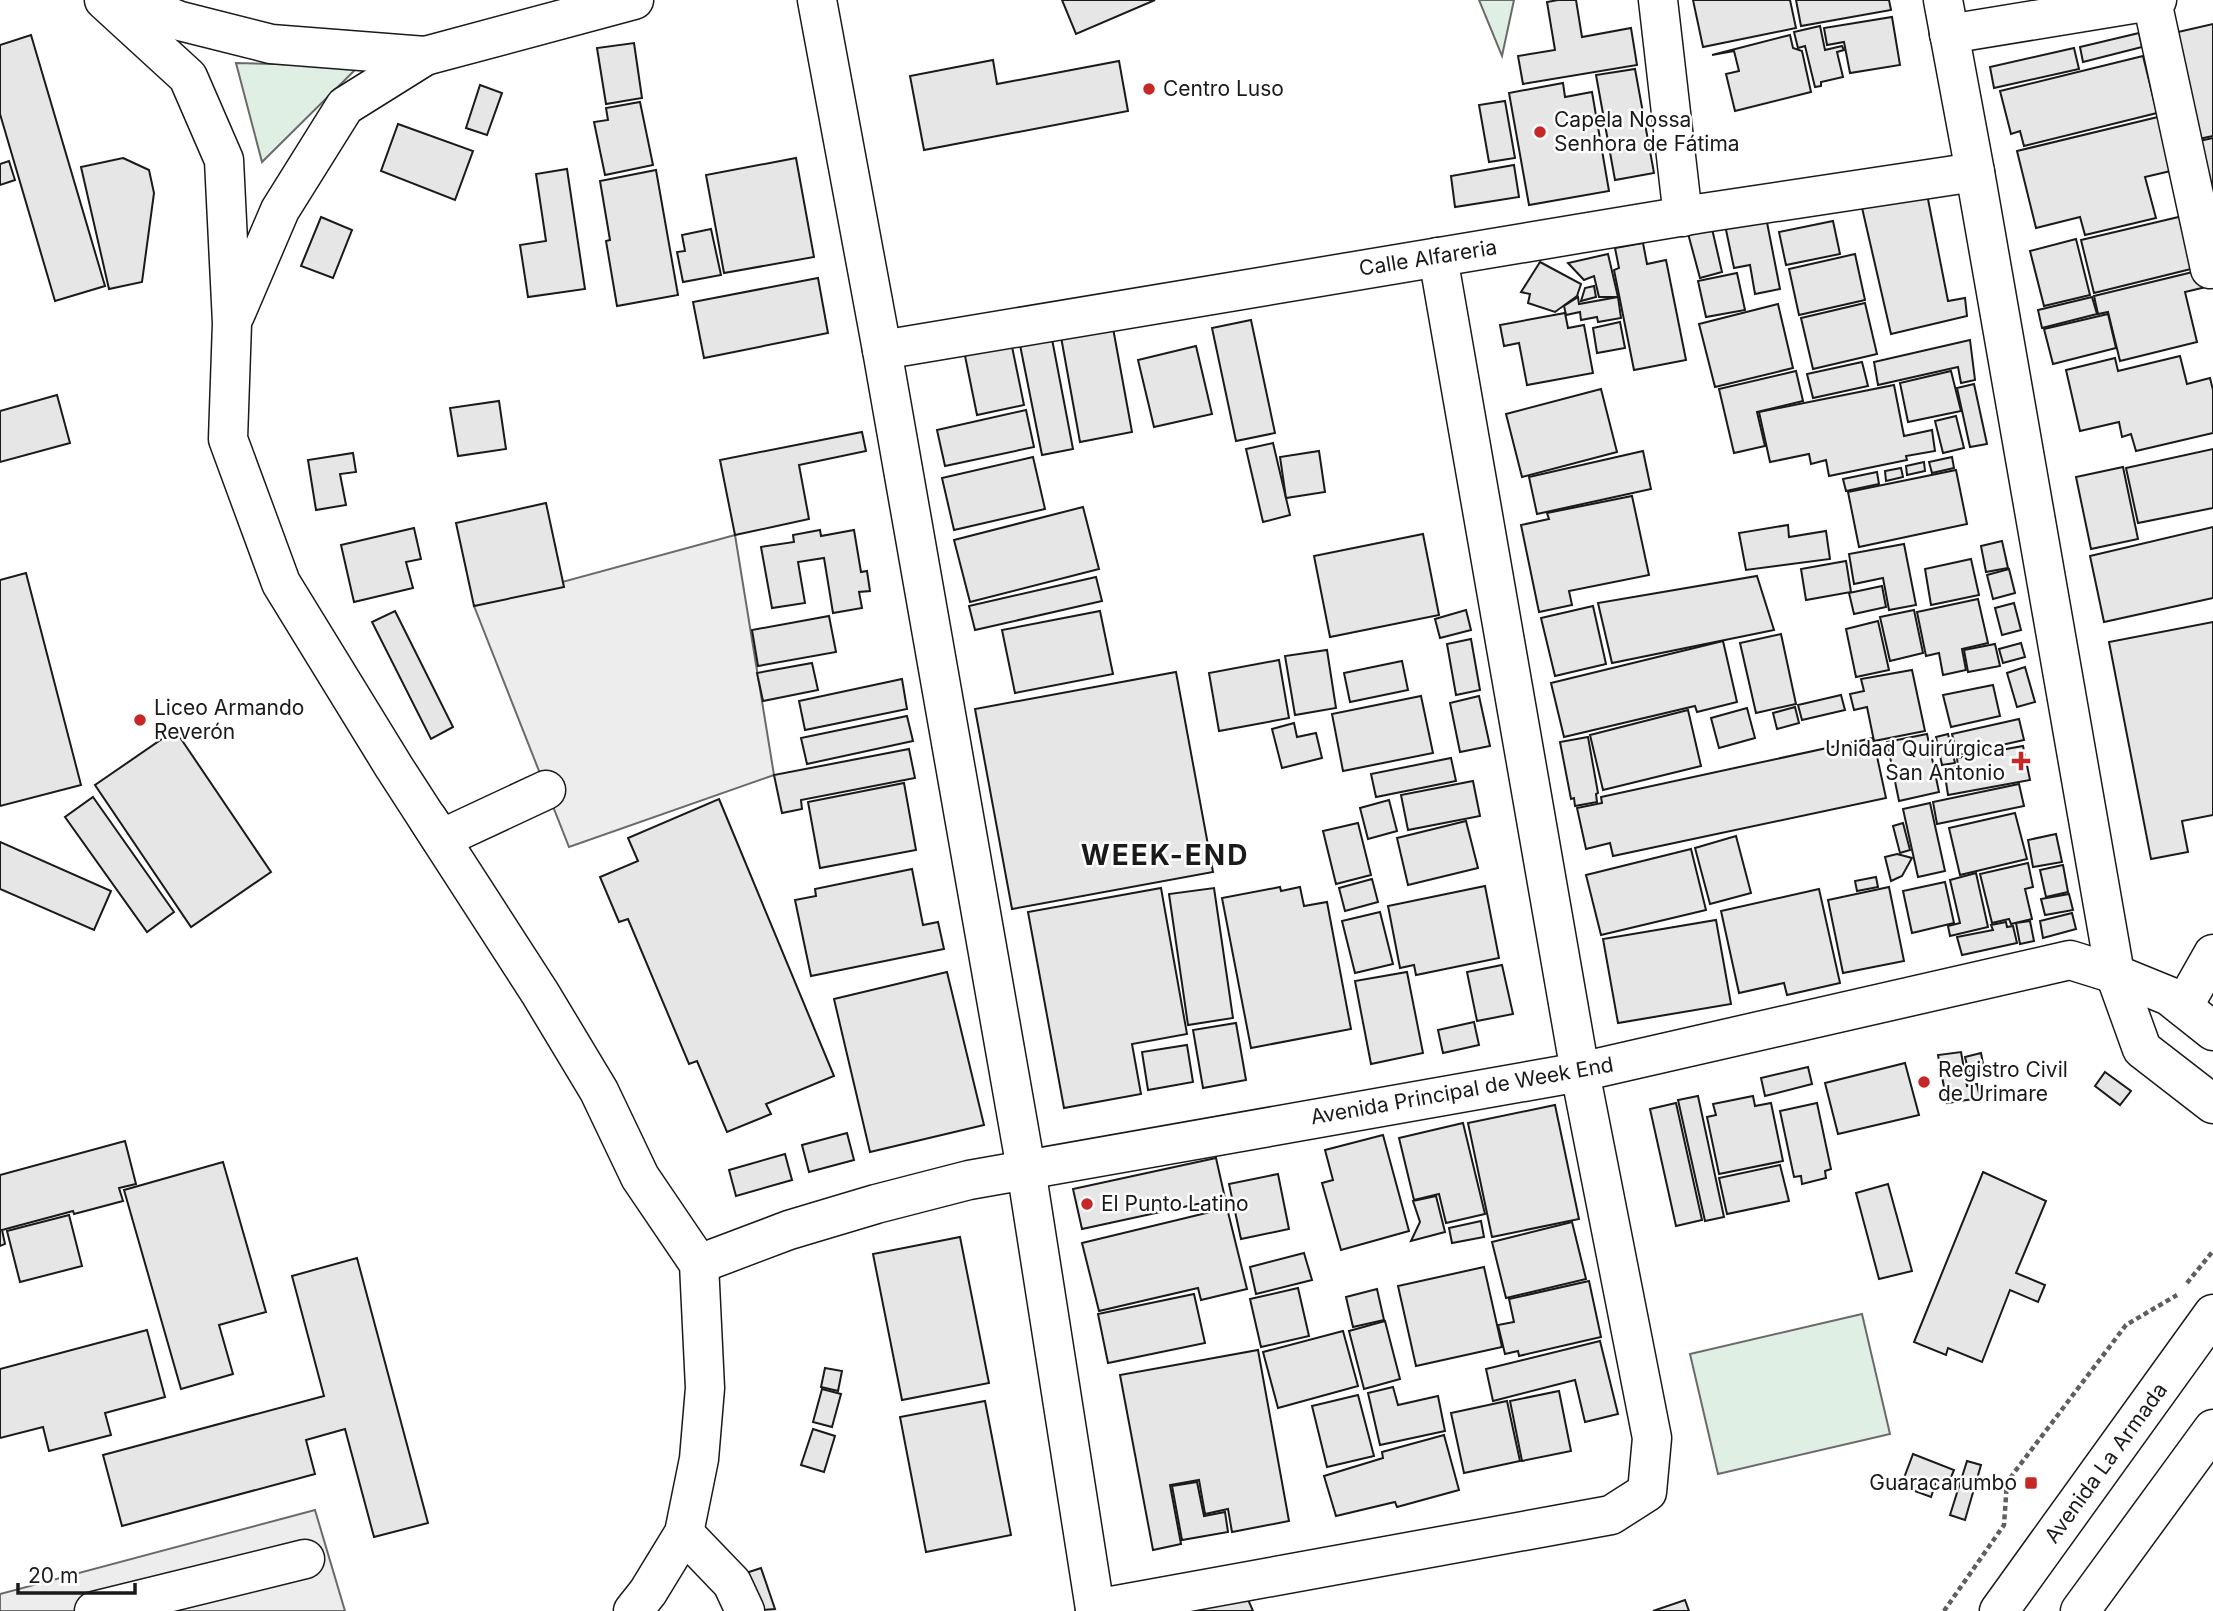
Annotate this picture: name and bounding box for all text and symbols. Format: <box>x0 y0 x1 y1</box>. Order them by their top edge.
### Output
place label: Centro Luso <box>1163 76 1284 101</box>
marker: Centro Luso <box>1141 81 1157 97</box>
place label: Capela Nossa Senhora de Fátima <box>1554 107 1740 156</box>
marker: Capela Nossa Senhora de Fátima <box>1532 124 1548 140</box>
street label: Calle Alfareria <box>1357 234 1499 281</box>
place label: Liceo Armando Reverón <box>154 695 304 744</box>
marker: Liceo Armando Reverón <box>132 712 148 728</box>
place label: Unidad Quirúrgica San Antonio <box>1825 736 2005 785</box>
marker: Unidad Quirúrgica San Antonio <box>2011 751 2031 771</box>
district label: WEEK-END <box>1081 838 1249 872</box>
street label: Avenida Principal de Week End <box>1308 1052 1615 1129</box>
place label: Registro Civil de Urimare <box>1938 1057 2068 1106</box>
marker: Registro Civil de Urimare <box>1916 1074 1932 1090</box>
place label: El Punto Latino <box>1101 1191 1249 1216</box>
marker: El Punto Latino <box>1079 1196 1095 1212</box>
street label: Avenida La Armada <box>2039 1378 2172 1548</box>
place label: Guaracarumbo <box>1869 1470 2017 1495</box>
marker: Guaracarumbo <box>2023 1475 2039 1491</box>
scale bar <box>18 1552 135 1596</box>
text: 20 m <box>28 1563 78 1588</box>

